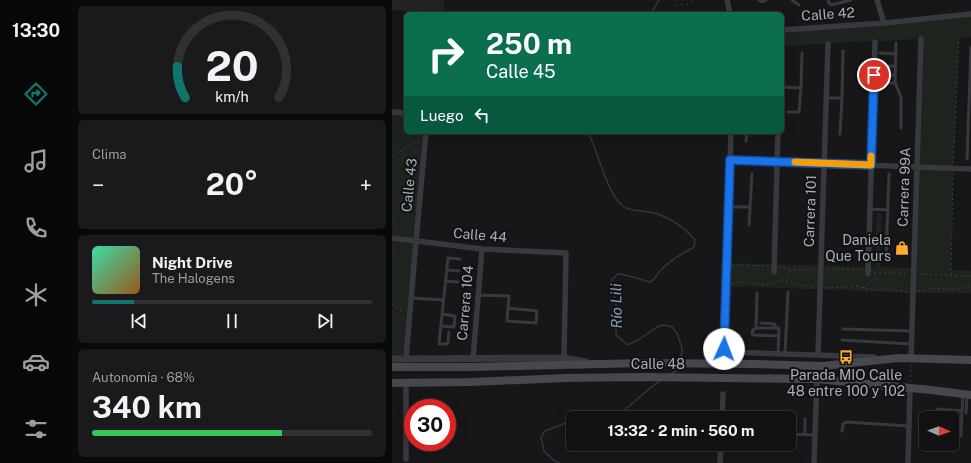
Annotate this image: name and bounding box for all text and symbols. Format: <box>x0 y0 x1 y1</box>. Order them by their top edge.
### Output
street label: Calle 42 <box>801 4 855 24</box>
text: 13:30 <box>12 20 60 41</box>
text: 250 m <box>486 27 572 60</box>
icon: right <box>420 28 472 80</box>
text: 20 <box>205 41 259 90</box>
pin <box>857 58 891 92</box>
text: Calle 45 <box>486 61 556 82</box>
icon: arrive <box>863 64 885 86</box>
icon: directions <box>22 80 50 108</box>
text: km/h <box>215 88 249 105</box>
icon: left <box>471 104 493 126</box>
text: Luego <box>420 107 463 124</box>
icon: music <box>22 147 50 175</box>
text: Clima <box>92 147 127 162</box>
street label: Carrera 99A <box>895 147 913 227</box>
street label: Calle 43 <box>398 157 420 213</box>
text: 20° <box>206 166 258 202</box>
text: − <box>92 172 104 198</box>
text: + <box>360 172 372 198</box>
street label: Carrera 101 <box>801 175 819 247</box>
icon: phone <box>22 214 50 242</box>
street label: Calle 44 <box>452 225 508 245</box>
place label: Daniela Que Tours <box>825 232 891 264</box>
shop icon: Daniela Que Tours <box>894 240 910 256</box>
text: Night Drive <box>152 254 233 271</box>
street label: Carrera 104 <box>454 265 476 341</box>
text: The Halogens <box>152 271 235 286</box>
icon: climate <box>22 281 50 309</box>
water label: Río Lili <box>607 283 625 329</box>
icon: previous <box>128 310 150 332</box>
icon: pause <box>221 310 243 332</box>
icon: next <box>314 310 336 332</box>
position arrow <box>703 328 745 370</box>
icon: car <box>22 348 50 376</box>
bus stop icon: Parada MIO Calle 48 entre 100 y 102 <box>838 349 854 365</box>
street label: Calle 48 <box>631 356 685 372</box>
place label: Parada MIO Calle 48 entre 100 y 102 <box>787 367 905 399</box>
text: Autonomía · 68% <box>92 370 195 385</box>
text: 340 km <box>92 389 202 425</box>
speed limit sign: 30 <box>404 399 456 451</box>
north arrow <box>919 411 959 451</box>
map controls <box>919 411 959 451</box>
icon: filters <box>22 415 50 443</box>
text: 13:32 · 2 min · 560 m <box>608 422 754 439</box>

